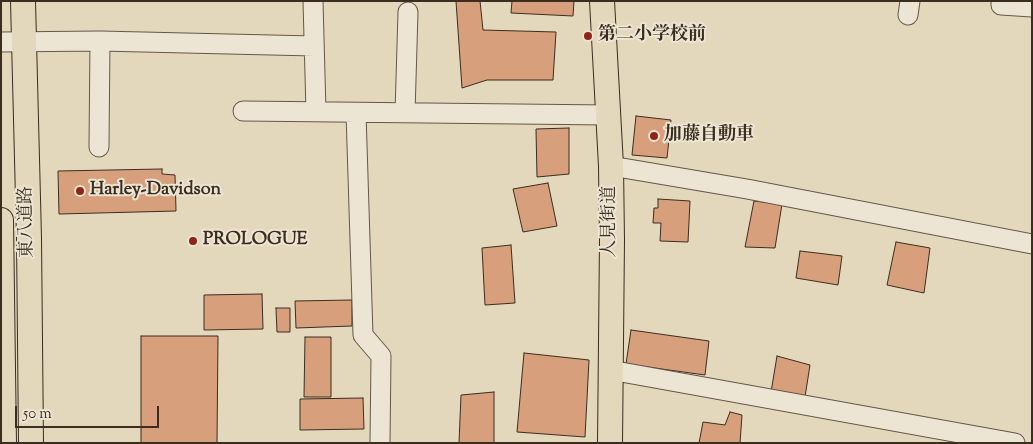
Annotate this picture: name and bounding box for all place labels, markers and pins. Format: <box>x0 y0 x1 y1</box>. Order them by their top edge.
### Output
place label: 第二小学校前 <box>598 25 706 47</box>
marker: 第二小学校前 <box>582 30 594 42</box>
place label: 加藤自動車 <box>664 125 754 147</box>
marker: 加藤自動車 <box>648 130 660 142</box>
place label: Harley-Davidson <box>90 180 221 202</box>
marker: Harley-Davidson <box>74 185 86 197</box>
place label: PROLOGUE <box>203 230 307 252</box>
marker: PROLOGUE <box>187 235 199 247</box>

